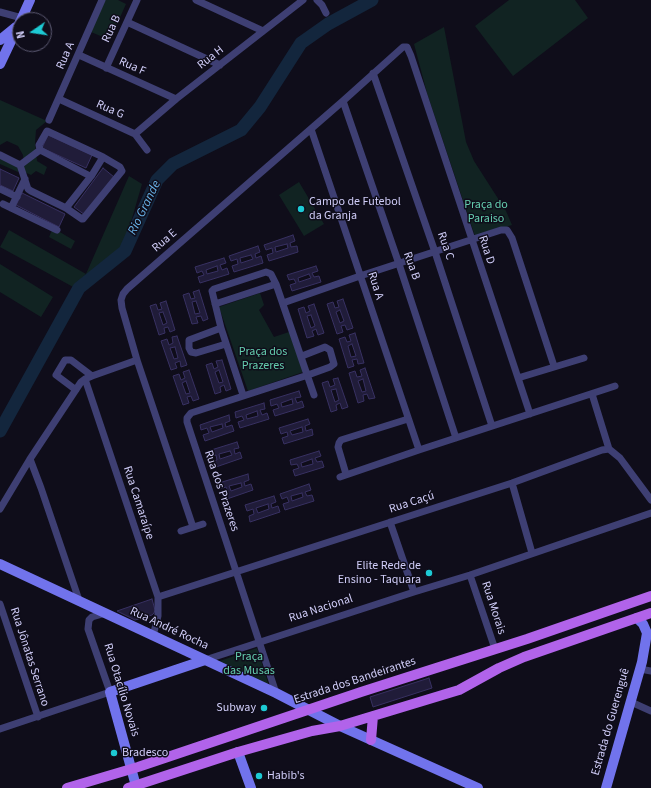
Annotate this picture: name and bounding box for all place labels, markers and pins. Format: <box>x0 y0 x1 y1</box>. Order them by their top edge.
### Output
place label: Campo de Futebol da Granja <box>309 195 401 223</box>
marker: Campo de Futebol da Granja <box>296 204 306 214</box>
place label: Elite Rede de Ensino - Taquara <box>338 559 421 587</box>
marker: Elite Rede de Ensino - Taquara <box>424 568 434 578</box>
place label: Subway <box>216 701 256 715</box>
marker: Subway <box>259 703 269 713</box>
place label: Bradesco <box>122 746 168 760</box>
marker: Bradesco <box>109 748 119 758</box>
place label: Habib's <box>267 769 305 783</box>
marker: Habib's <box>254 771 264 781</box>

